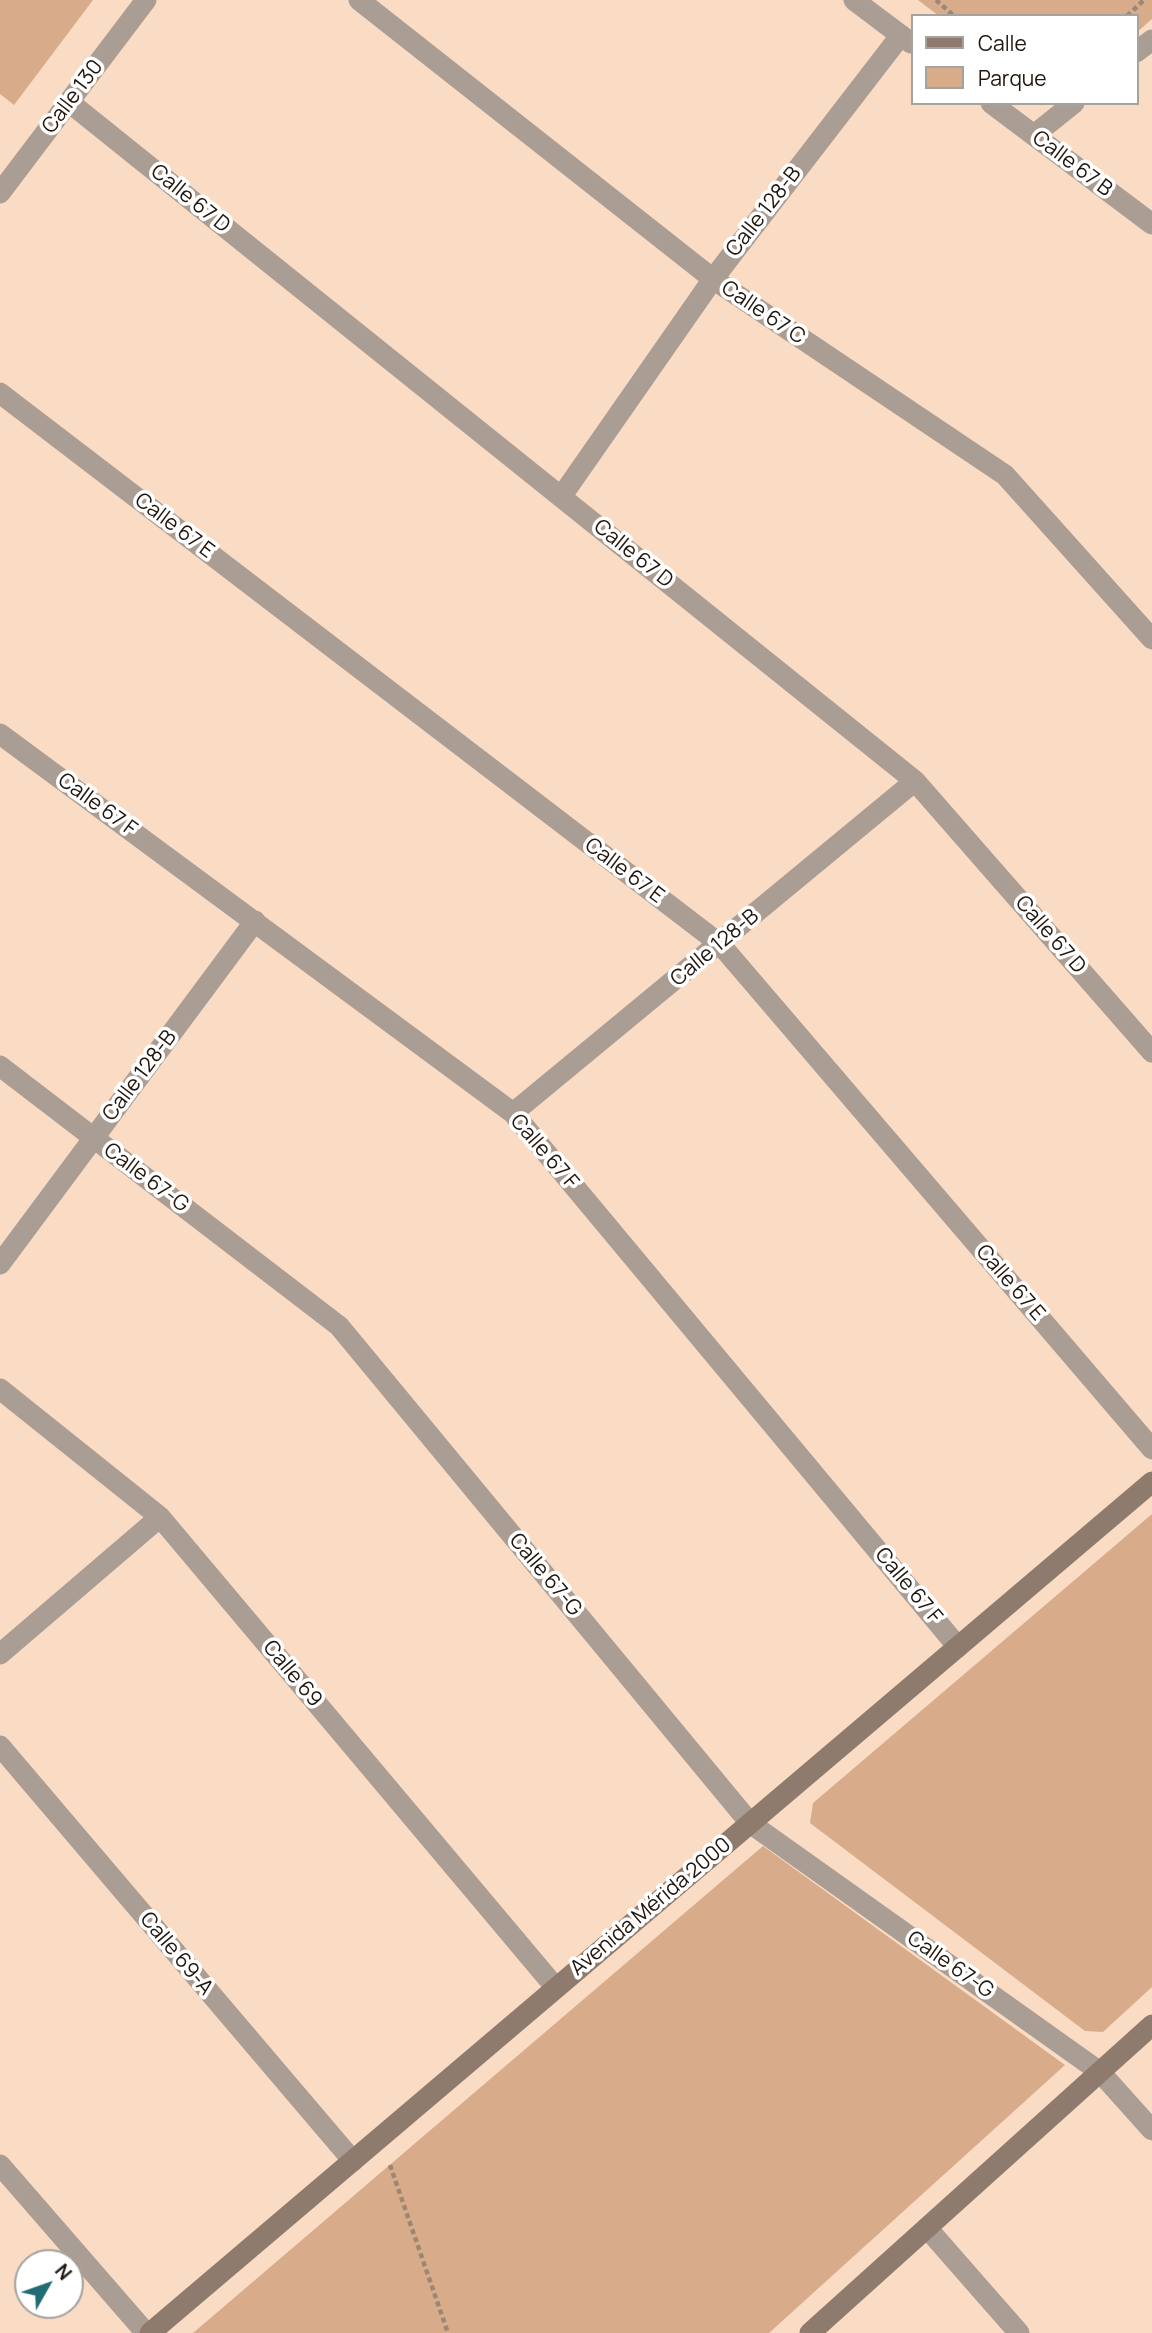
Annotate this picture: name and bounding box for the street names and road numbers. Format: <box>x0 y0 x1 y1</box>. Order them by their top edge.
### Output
street label: Calle 130 <box>37 55 109 139</box>
street label: Calle 67 B <box>1027 126 1117 202</box>
street label: Calle 67 D <box>145 159 235 239</box>
street label: Calle 128-B <box>721 162 807 262</box>
street label: Calle 67 C <box>716 276 810 350</box>
street label: Calle 67 E <box>129 488 219 564</box>
street label: Calle 67 D <box>588 514 678 594</box>
street label: Calle 67 F <box>53 768 141 842</box>
street label: Calle 67 E <box>579 833 669 909</box>
street label: Calle 67 D <box>1009 891 1091 979</box>
street label: Calle 128-B <box>666 904 764 992</box>
street label: Calle 128-B <box>98 1026 182 1126</box>
street label: Calle 67 F <box>505 1109 583 1195</box>
street label: Calle 67-G <box>99 1138 193 1218</box>
street label: Calle 67 E <box>970 1240 1050 1326</box>
street label: Calle 67-G <box>503 1529 587 1621</box>
street label: Calle 67 F <box>869 1543 947 1629</box>
street label: Calle 69 <box>257 1636 327 1712</box>
street label: Avenida Mérida 2000 <box>566 1833 736 1981</box>
street label: Calle 69-A <box>134 1907 218 2001</box>
street label: Calle 67-G <box>902 1926 998 2004</box>

